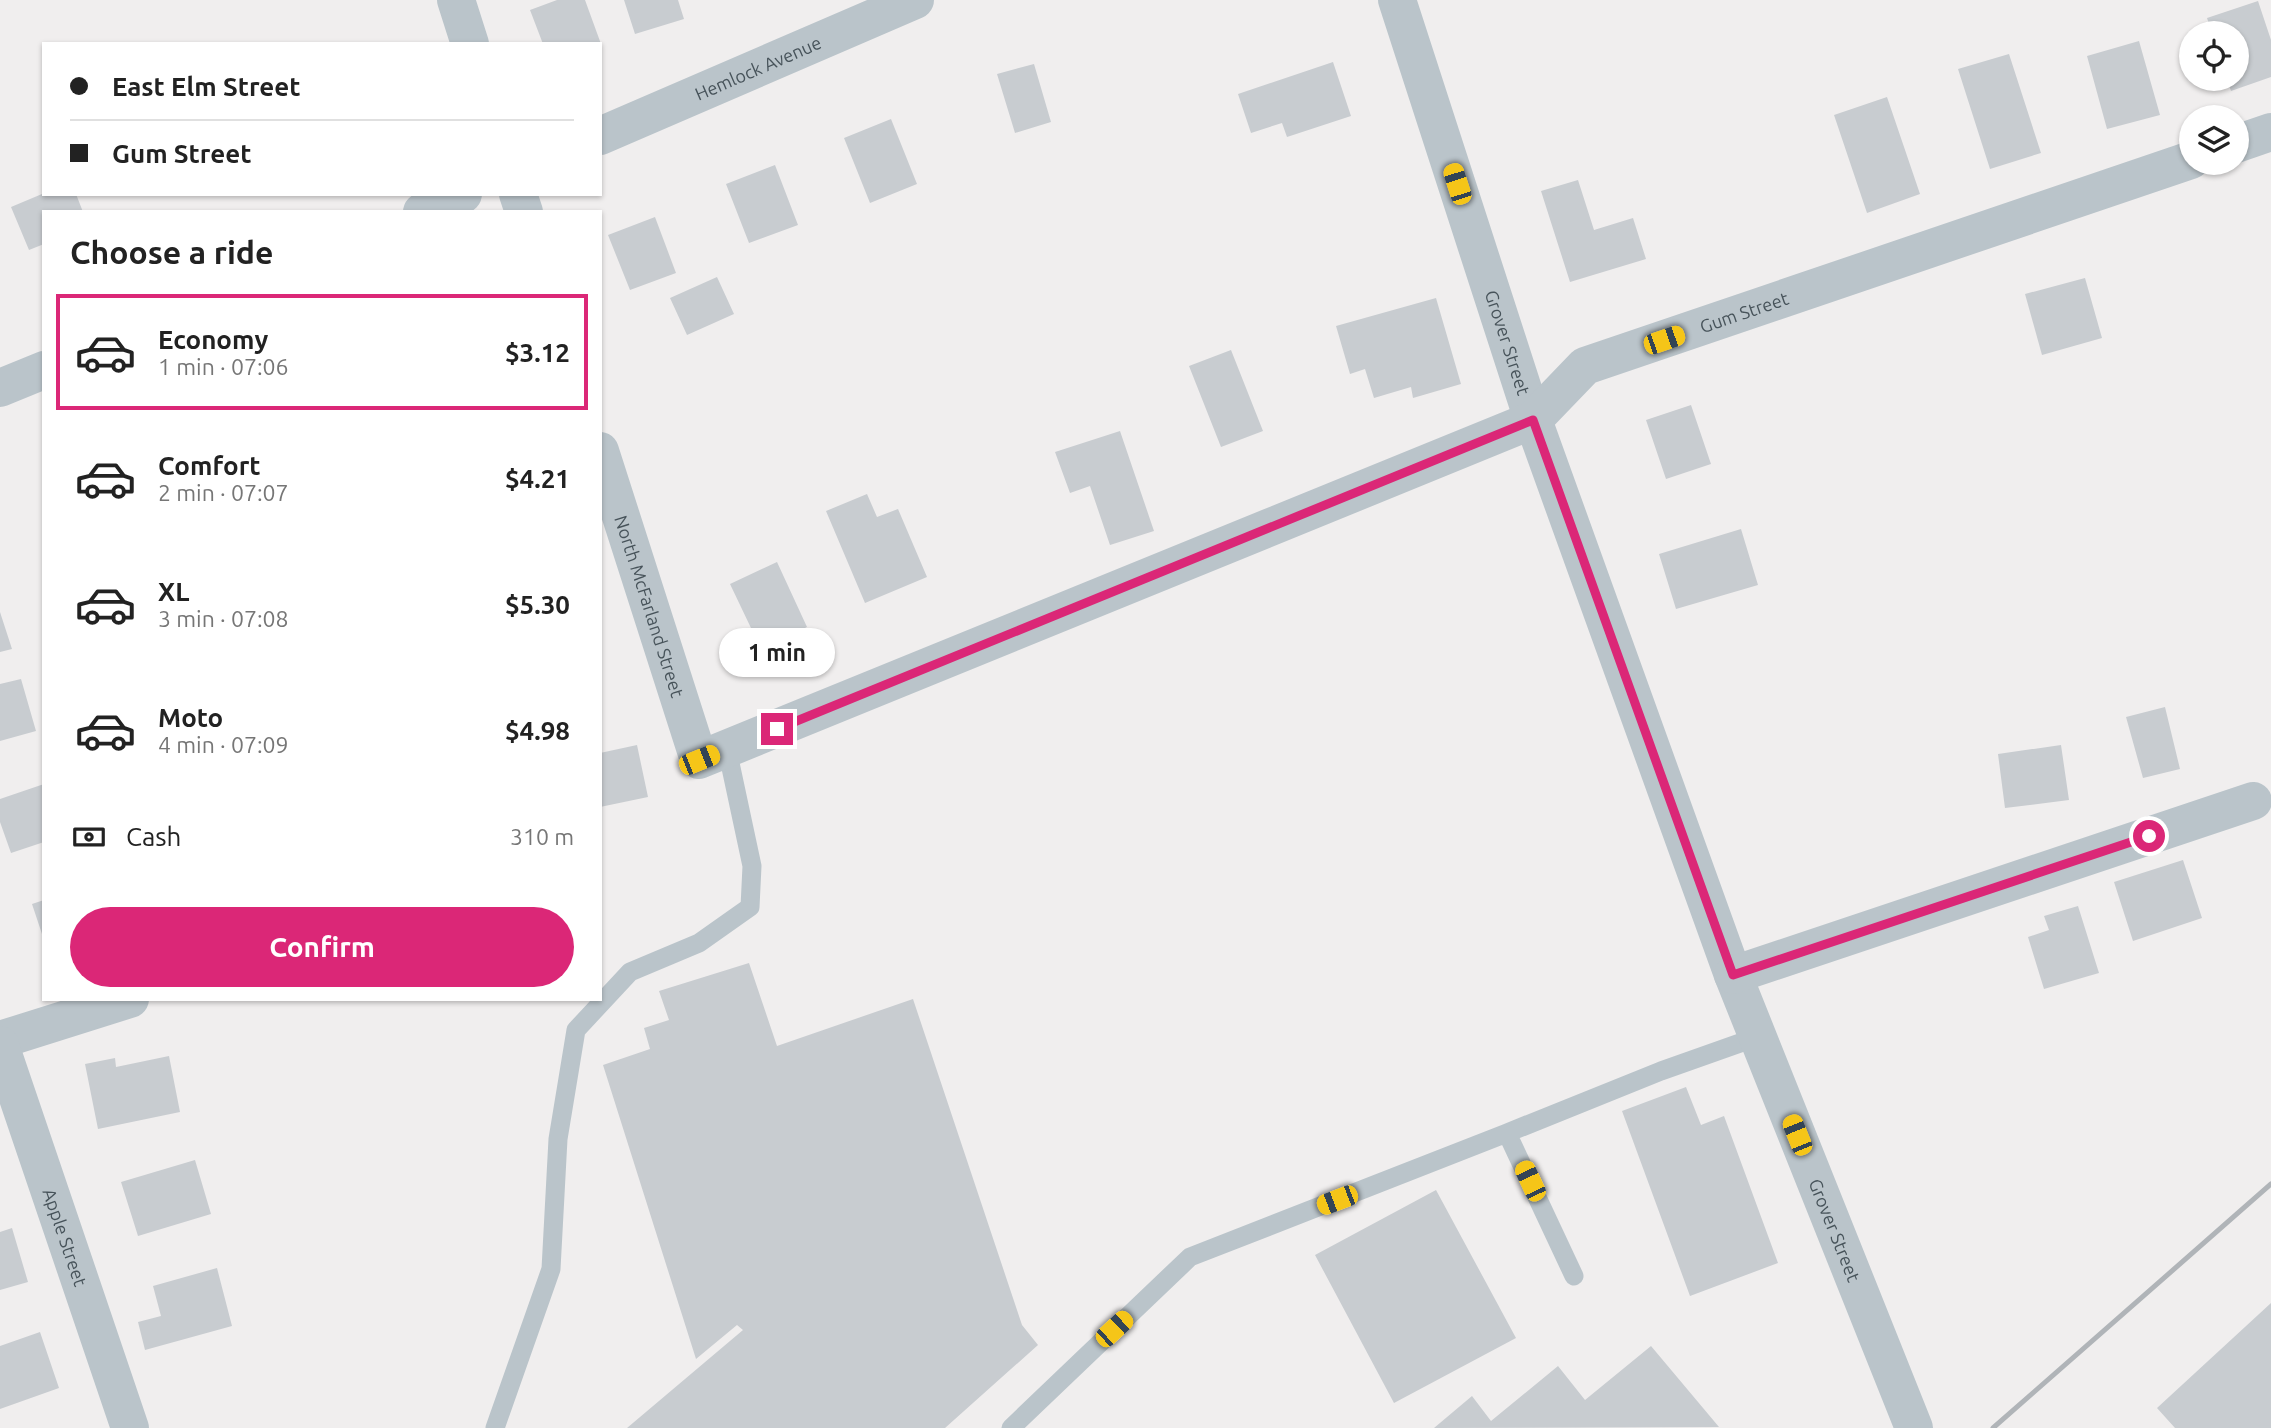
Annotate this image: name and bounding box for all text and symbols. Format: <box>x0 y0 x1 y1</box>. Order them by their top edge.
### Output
map controls <box>2179 21 2249 175</box>
button: locate <box>2179 21 2249 91</box>
street label: Hemlock Avenue <box>692 32 824 104</box>
text: East Elm Street <box>112 72 301 101</box>
button: layers <box>2179 105 2249 175</box>
text: Gum Street <box>112 139 251 168</box>
car <box>1441 161 1474 207</box>
text: Choose a ride <box>70 234 273 270</box>
street label: Grover Street <box>1482 287 1534 398</box>
street label: Gum Street <box>1697 288 1791 336</box>
icon: car <box>74 321 137 384</box>
car <box>1641 323 1688 357</box>
text: Economy <box>158 325 268 354</box>
text: $3.12 <box>505 338 570 367</box>
text: 1 min · 07:06 <box>158 354 289 379</box>
icon: car <box>74 447 137 510</box>
text: Comfort <box>158 451 261 480</box>
text: $4.21 <box>505 464 570 493</box>
text: 2 min · 07:07 <box>158 480 289 505</box>
street label: North McFarland Street <box>611 513 688 700</box>
icon: car <box>74 573 137 636</box>
text: XL <box>158 577 189 606</box>
text: $5.30 <box>505 590 570 619</box>
text: 3 min · 07:08 <box>158 606 289 631</box>
callout: 1 min <box>719 628 835 676</box>
text: 1 min <box>748 640 806 665</box>
icon: car <box>74 699 137 762</box>
text: Moto <box>158 703 223 732</box>
route end <box>761 713 793 745</box>
text: $4.98 <box>505 716 570 745</box>
text: 4 min · 07:09 <box>158 732 289 757</box>
car <box>676 742 723 778</box>
icon: cash <box>70 818 108 856</box>
route start <box>2133 820 2165 852</box>
text: Cash <box>126 822 181 851</box>
text: 310 m <box>510 824 574 849</box>
button: Confirm <box>70 907 574 987</box>
car <box>1780 1112 1815 1158</box>
car <box>1512 1158 1549 1204</box>
street label: Grover Street <box>1805 1176 1864 1284</box>
car <box>1314 1183 1361 1217</box>
street label: Apple Street <box>39 1186 91 1289</box>
car <box>1092 1307 1137 1351</box>

